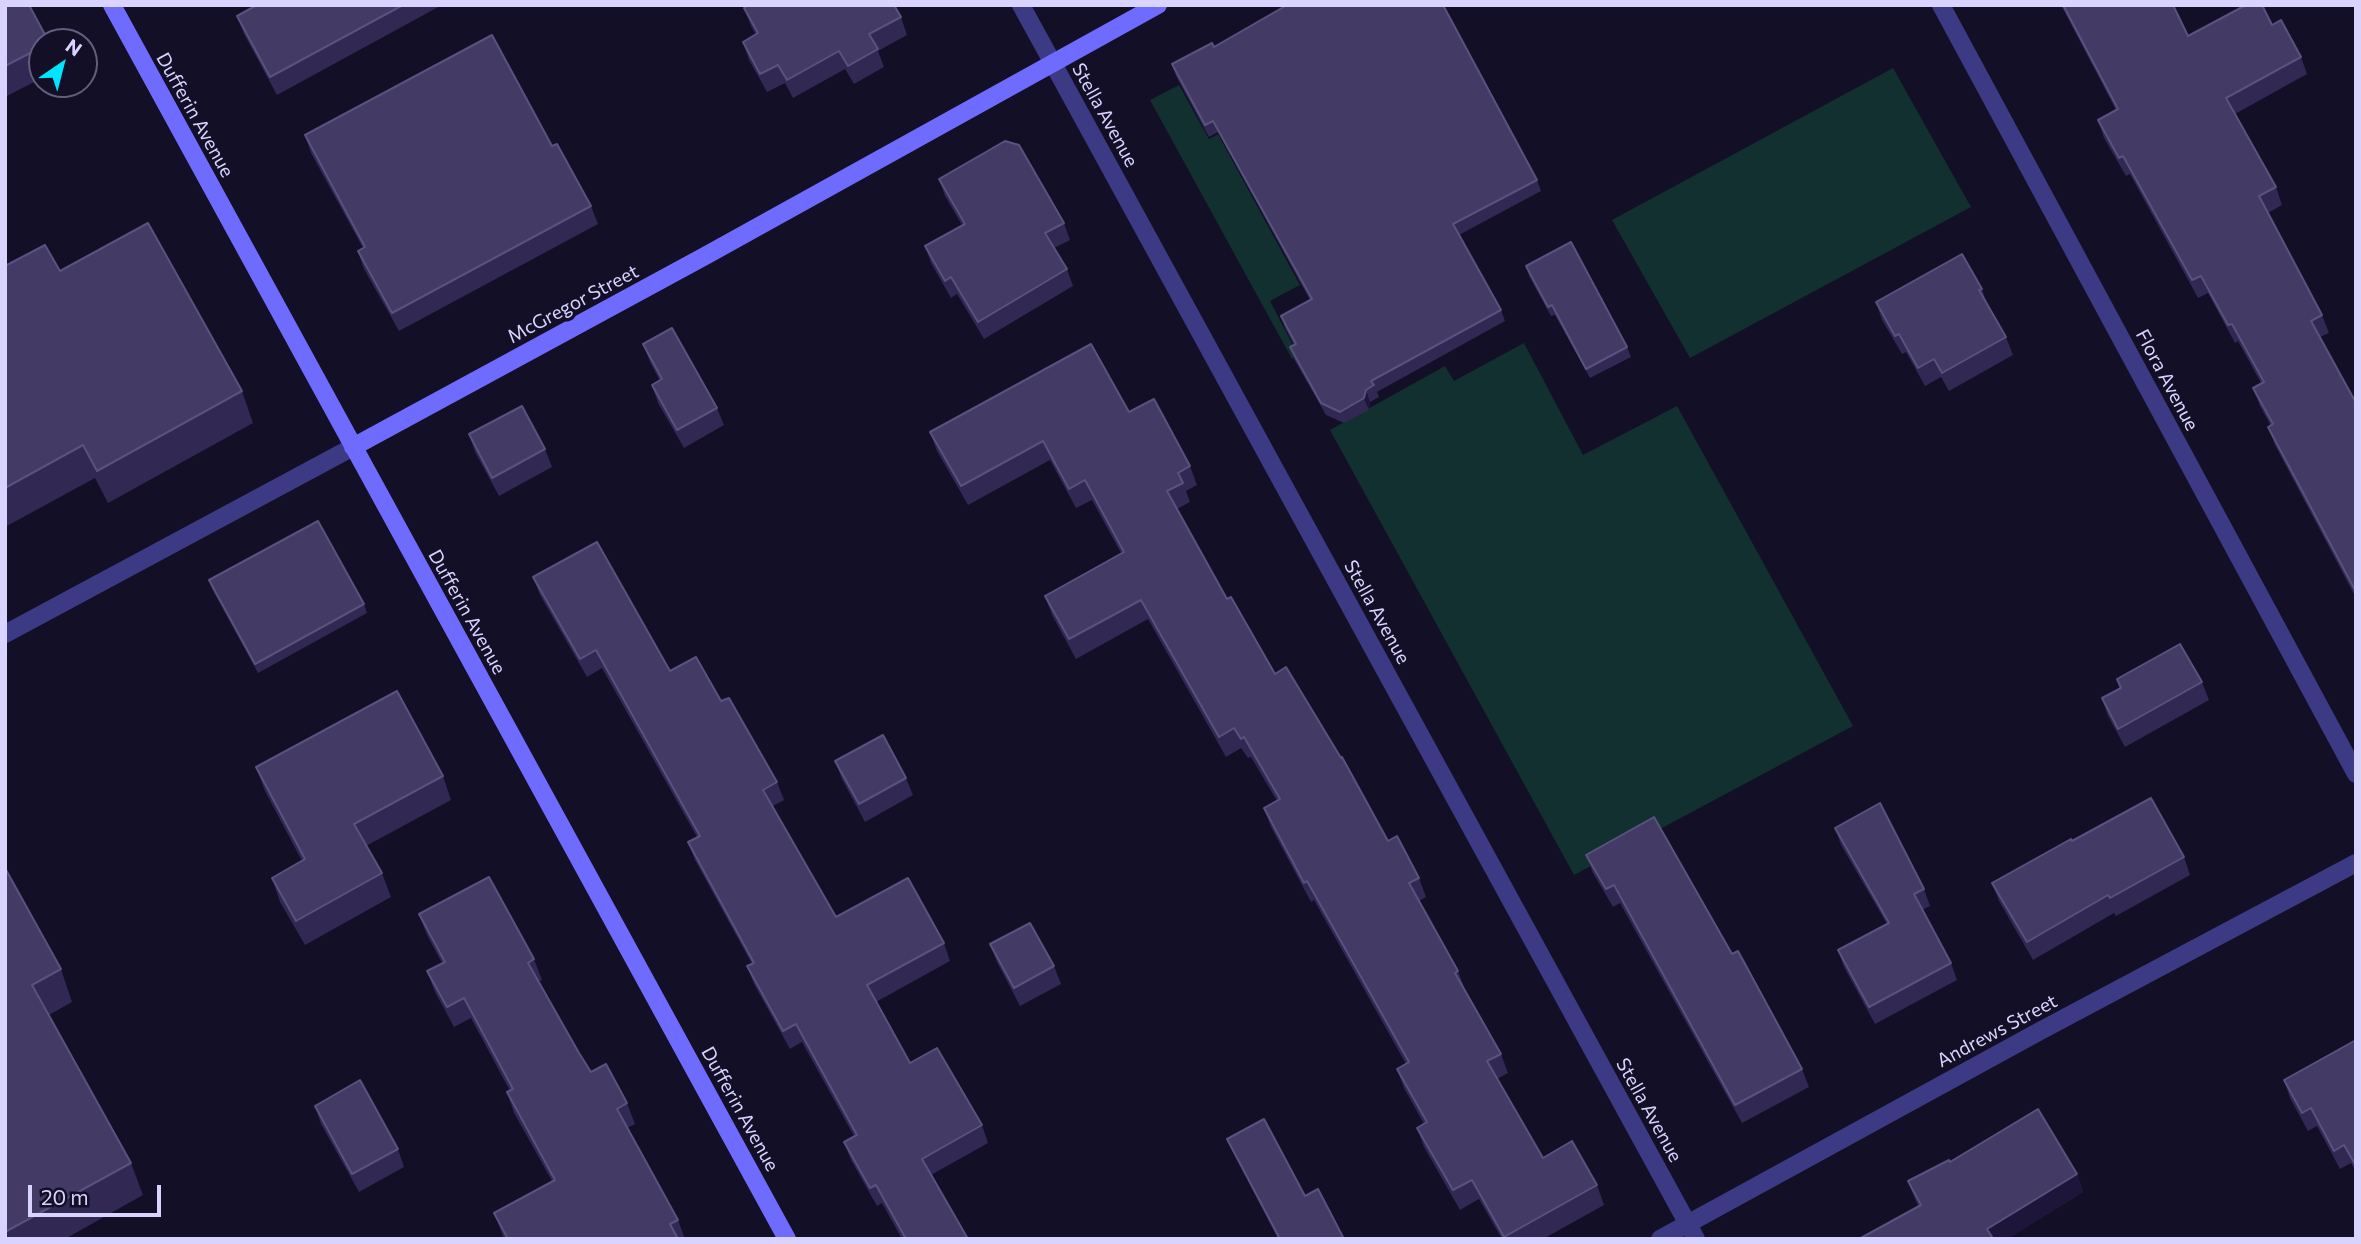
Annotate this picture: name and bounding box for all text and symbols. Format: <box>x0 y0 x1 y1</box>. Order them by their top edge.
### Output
north arrow <box>28 28 98 98</box>
text: N <box>62 34 87 61</box>
street label: Dufferin Avenue <box>151 49 239 181</box>
street label: Stella Avenue <box>1067 59 1143 171</box>
street label: McGregor Street <box>504 260 642 348</box>
street label: Flora Avenue <box>2131 325 2203 435</box>
street label: Dufferin Avenue <box>423 546 511 678</box>
street label: Stella Avenue <box>1339 556 1415 668</box>
street label: Andrews Street <box>1933 990 2061 1072</box>
street label: Dufferin Avenue <box>696 1043 784 1175</box>
street label: Stella Avenue <box>1611 1054 1687 1166</box>
scale bar <box>32 1170 164 1214</box>
text: 20 m <box>41 1184 89 1209</box>

